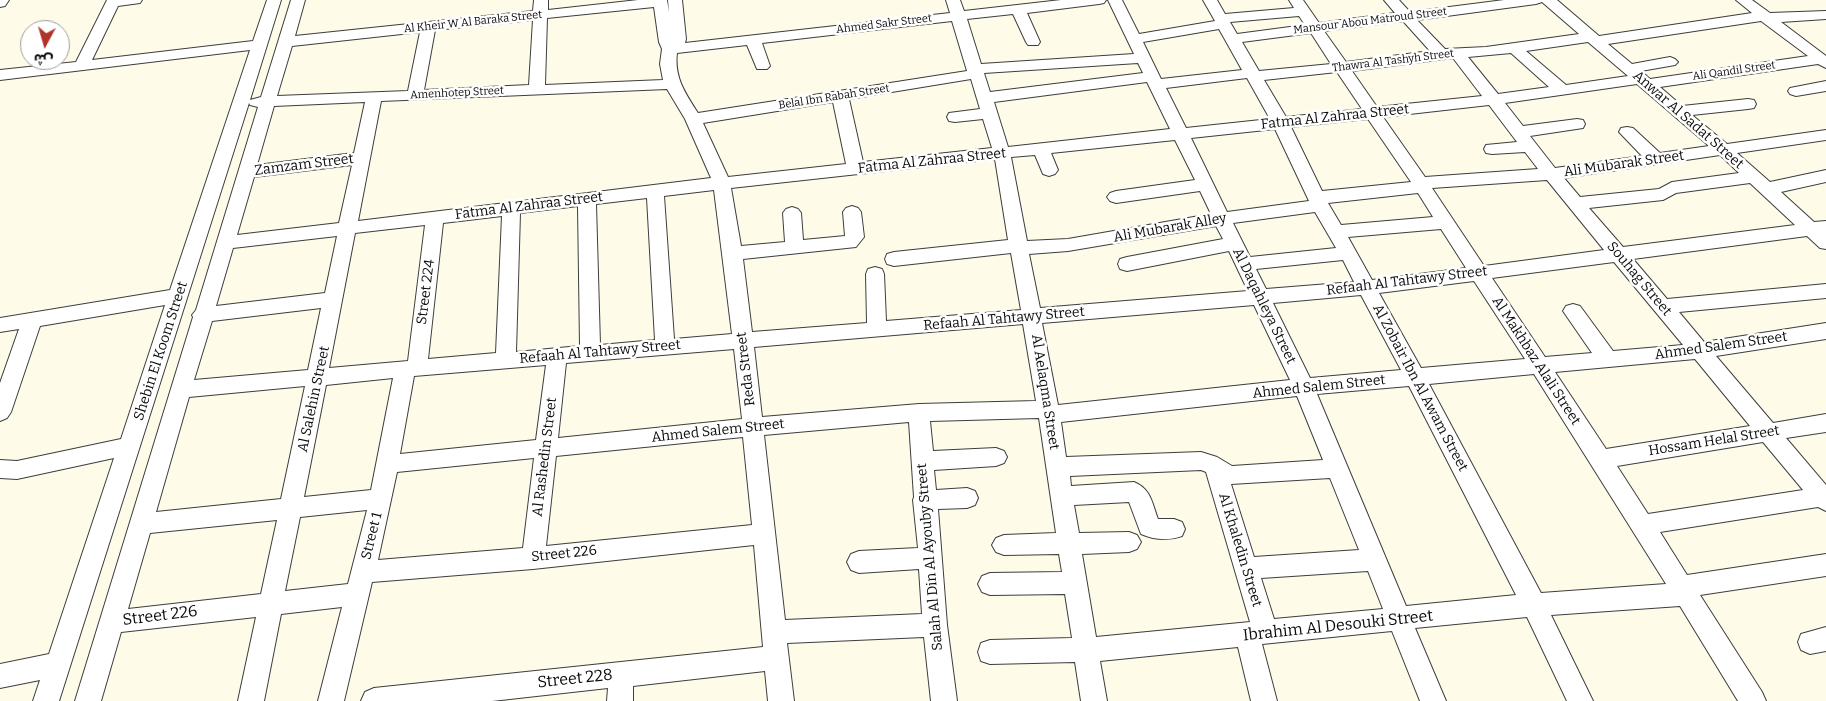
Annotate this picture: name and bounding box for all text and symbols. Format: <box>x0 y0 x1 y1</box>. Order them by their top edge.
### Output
street label: Mansour Abou Matroud Street <box>1292 5 1448 37</box>
street label: Al Kheir W Al Baraka Street <box>403 8 543 36</box>
street label: Ahmed Sakr Street <box>835 12 933 36</box>
north arrow <box>20 20 70 70</box>
street label: Thawra Al Tashyh Street <box>1331 47 1455 75</box>
text: ش <box>33 50 54 69</box>
street label: Ali Qandil Street <box>1692 59 1776 83</box>
street label: Anwar Al Sadat Street <box>1629 67 1747 173</box>
street label: Belal Ibn Rabah Street <box>777 82 891 112</box>
street label: Amenhotep Street <box>410 84 504 102</box>
street label: Fatma Al Zahraa Street <box>1260 101 1410 133</box>
street label: Fatma Al Zahraa Street <box>857 145 1007 177</box>
street label: Ali Mubarak Street <box>1563 147 1685 181</box>
street label: Zamzam Street <box>253 151 355 179</box>
street label: Fatma Al Zahraa Street <box>454 189 604 223</box>
street label: Ali Mubarak Alley <box>1112 210 1228 246</box>
street label: Souhag Street <box>1603 239 1675 319</box>
street label: Al Daqahleya Street <box>1229 245 1299 367</box>
street label: Street 224 <box>414 258 438 326</box>
street label: Refaah Al Tahtawy Street <box>1326 263 1488 299</box>
street label: Shebin El Koom Street <box>131 279 191 423</box>
street label: Al Makhbaz Alali Street <box>1488 294 1584 428</box>
street label: Al Zobair Ibn Al Awam Street <box>1369 302 1471 474</box>
street label: Refaah Al Tahtawy Street <box>923 304 1085 334</box>
street label: Ahmed Salem Street <box>1654 328 1788 364</box>
street label: Reda Street <box>733 331 759 407</box>
street label: Al Aelaqma Street <box>1028 333 1062 451</box>
street label: Refaah Al Tahtawy Street <box>519 337 681 367</box>
street label: Al Salehin Street <box>295 344 333 454</box>
street label: Ahmed Salem Street <box>1252 372 1386 402</box>
street label: Al Rashedin Street <box>529 396 561 518</box>
street label: Ahmed Salem Street <box>651 416 785 446</box>
street label: Hossam Helal Street <box>1647 422 1781 460</box>
street label: Salah Al Din Al Ayouby Street <box>913 463 947 651</box>
street label: Al Khaledin Street <box>1215 491 1265 609</box>
street label: Street 1 <box>358 511 386 561</box>
street label: Street 226 <box>530 542 598 566</box>
street label: Street 226 <box>122 602 198 630</box>
street label: Ibrahim Al Desouki Street <box>1242 606 1434 646</box>
street label: Street 228 <box>537 666 613 692</box>

